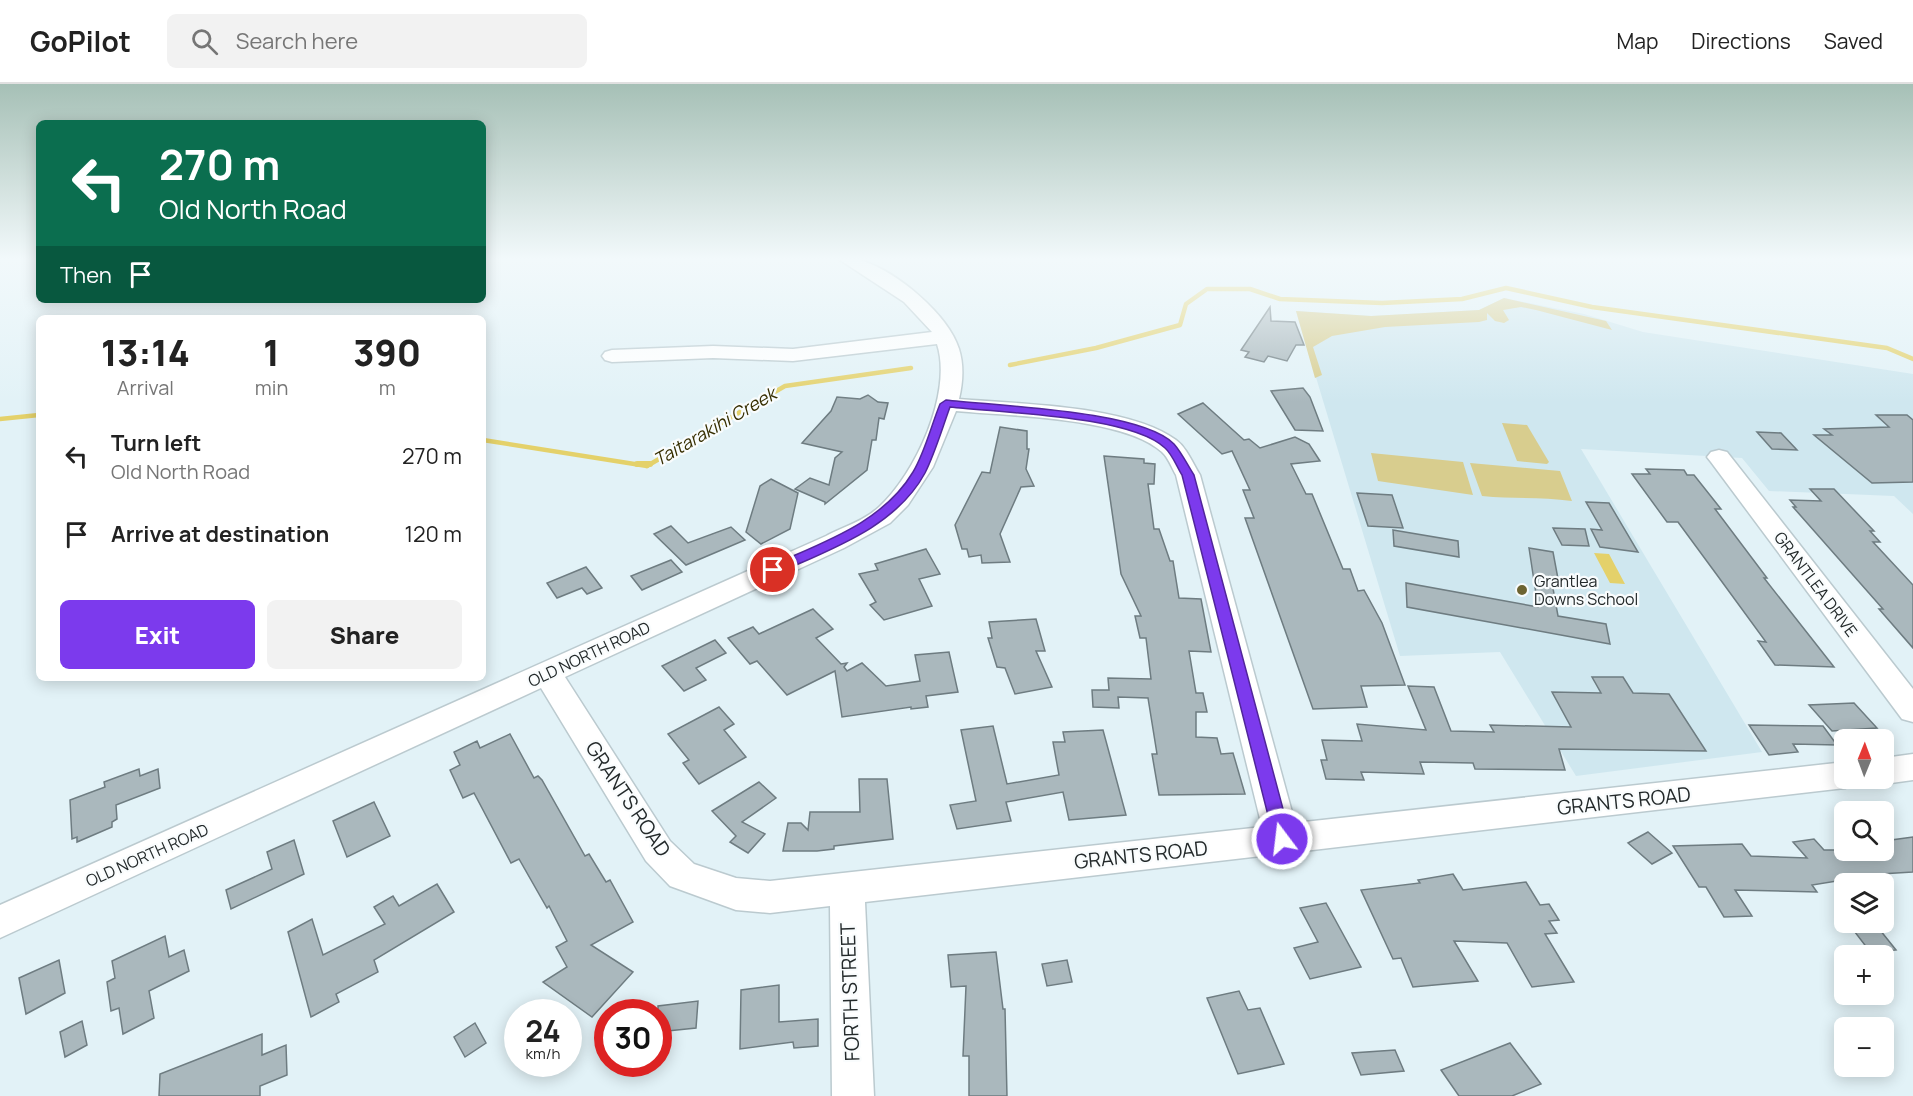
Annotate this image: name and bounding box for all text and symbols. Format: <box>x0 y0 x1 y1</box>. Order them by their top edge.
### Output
search box <box>167 14 587 68</box>
text: GoPilot <box>30 22 131 60</box>
icon: search <box>188 25 221 58</box>
text: Search here <box>236 26 358 56</box>
text: Map <box>1617 27 1658 55</box>
text: Directions <box>1691 27 1791 55</box>
text: Saved <box>1824 27 1883 55</box>
text: 270 m <box>159 135 280 193</box>
icon: left <box>60 144 138 222</box>
text: Old North Road <box>159 190 347 227</box>
icon: arrive <box>124 258 157 291</box>
text: Then <box>60 260 112 290</box>
text: 13:14 <box>101 328 190 377</box>
text: 1 <box>263 328 280 377</box>
text: 390 <box>353 328 421 377</box>
text: Arrival <box>117 374 174 401</box>
text: min <box>255 374 288 401</box>
text: m <box>379 374 396 401</box>
water label: Taitarakihi Creek <box>649 380 783 471</box>
text: Turn left <box>111 428 201 458</box>
icon: left <box>60 440 93 473</box>
text: 270 m <box>402 441 462 471</box>
text: Old North Road <box>111 458 250 485</box>
icon: arrive <box>60 518 93 551</box>
text: Arrive at destination <box>111 519 329 549</box>
text: 120 m <box>404 519 462 549</box>
street label: GRANTLEA DRIVE <box>1769 527 1863 641</box>
pin <box>747 544 798 595</box>
icon: arrive <box>756 553 789 586</box>
place label: Grantlea Downs School <box>1534 570 1638 610</box>
marker: Grantlea Downs School <box>1515 583 1529 597</box>
button: Exit <box>60 600 255 669</box>
button: Share <box>267 600 462 669</box>
street label: OLD NORTH ROAD <box>524 616 654 692</box>
north arrow <box>1834 729 1894 789</box>
map controls <box>1834 729 1894 1077</box>
street label: GRANTS ROAD <box>580 736 677 862</box>
street label: GRANTS ROAD <box>1556 780 1692 821</box>
button: search <box>1834 801 1894 861</box>
position arrow <box>1250 807 1314 871</box>
street label: OLD NORTH ROAD <box>82 818 212 892</box>
street label: GRANTS ROAD <box>1073 834 1209 875</box>
button: layers <box>1834 873 1894 933</box>
street label: FORTH STREET <box>834 922 865 1062</box>
button: + <box>1834 945 1894 1005</box>
speed limit sign: 30 <box>594 999 672 1077</box>
text: 24 <box>525 1010 561 1051</box>
button: − <box>1834 1017 1894 1077</box>
text: km/h <box>526 1043 560 1064</box>

